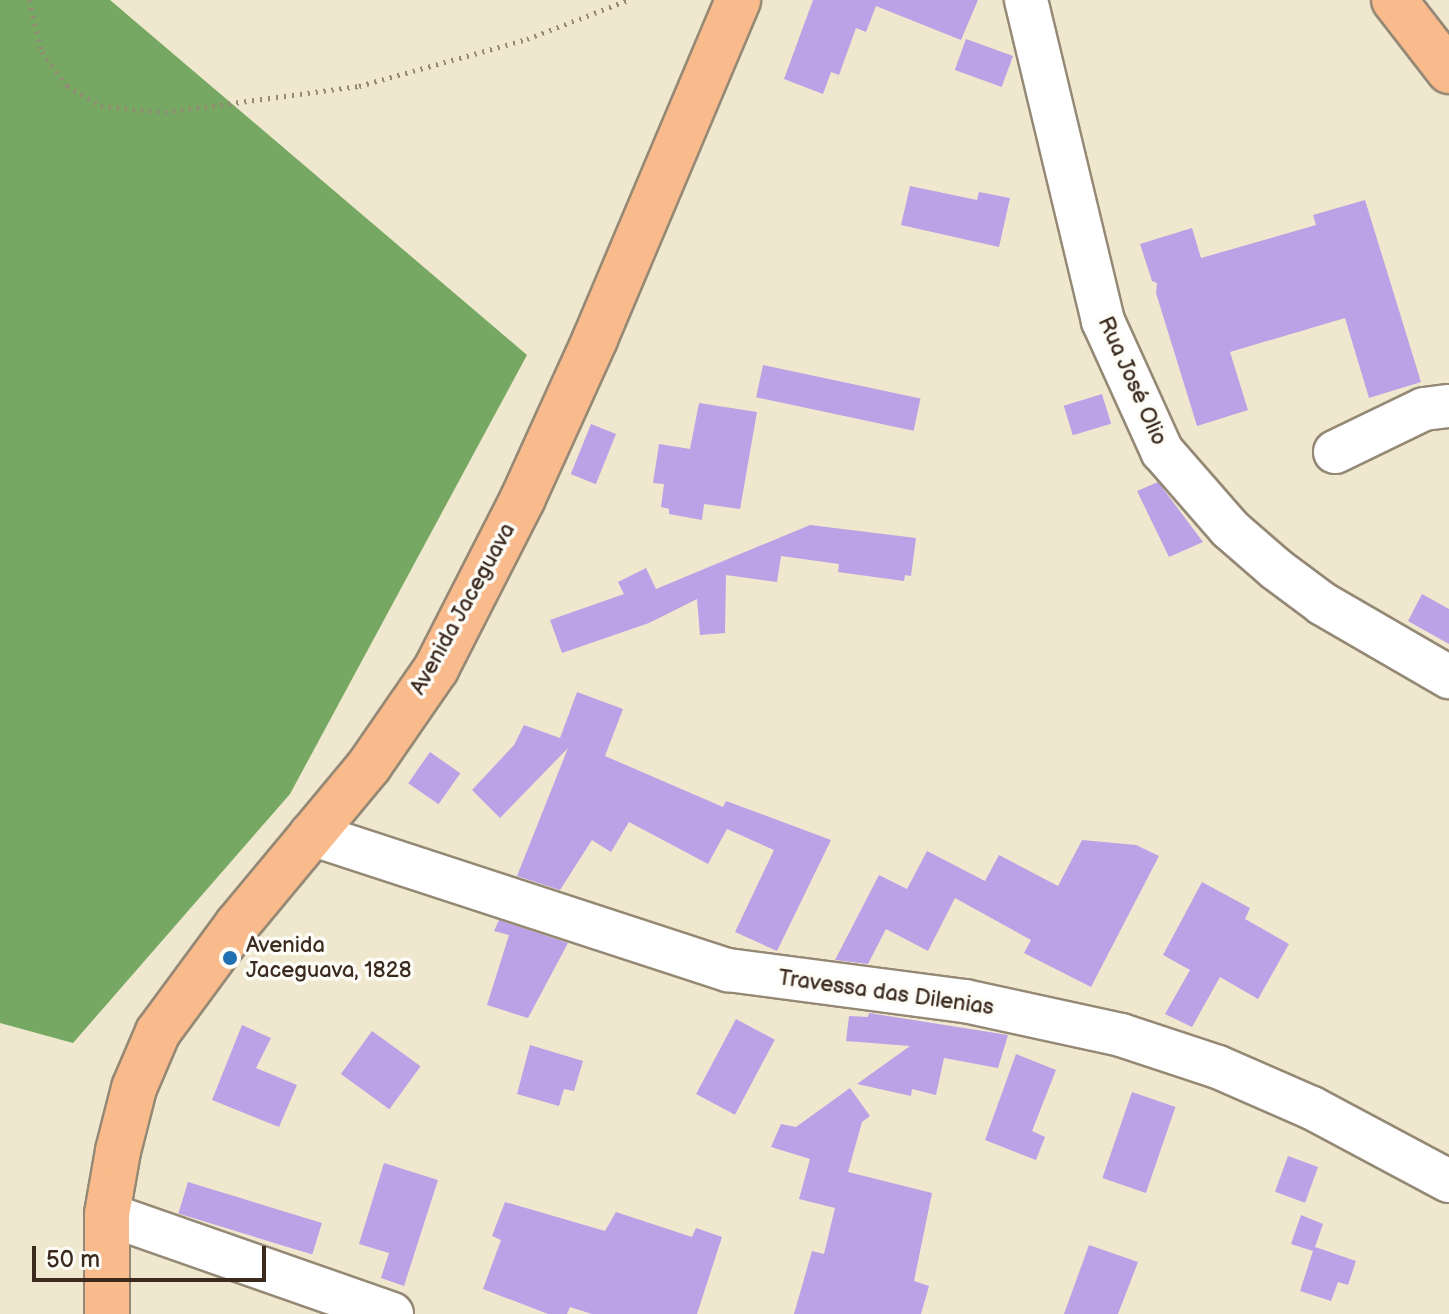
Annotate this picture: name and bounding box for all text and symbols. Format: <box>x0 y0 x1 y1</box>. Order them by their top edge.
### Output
street label: Rua José Olio <box>1092 312 1172 450</box>
street label: Avenida Jaceguava <box>405 518 521 700</box>
place label: Avenida Jaceguava, 1828 <box>246 932 412 984</box>
marker: Avenida Jaceguava, 1828 <box>221 949 239 967</box>
street label: Travessa das Dilenias <box>777 965 995 1021</box>
scale bar <box>36 1230 270 1280</box>
text: 50 m <box>46 1245 100 1274</box>

